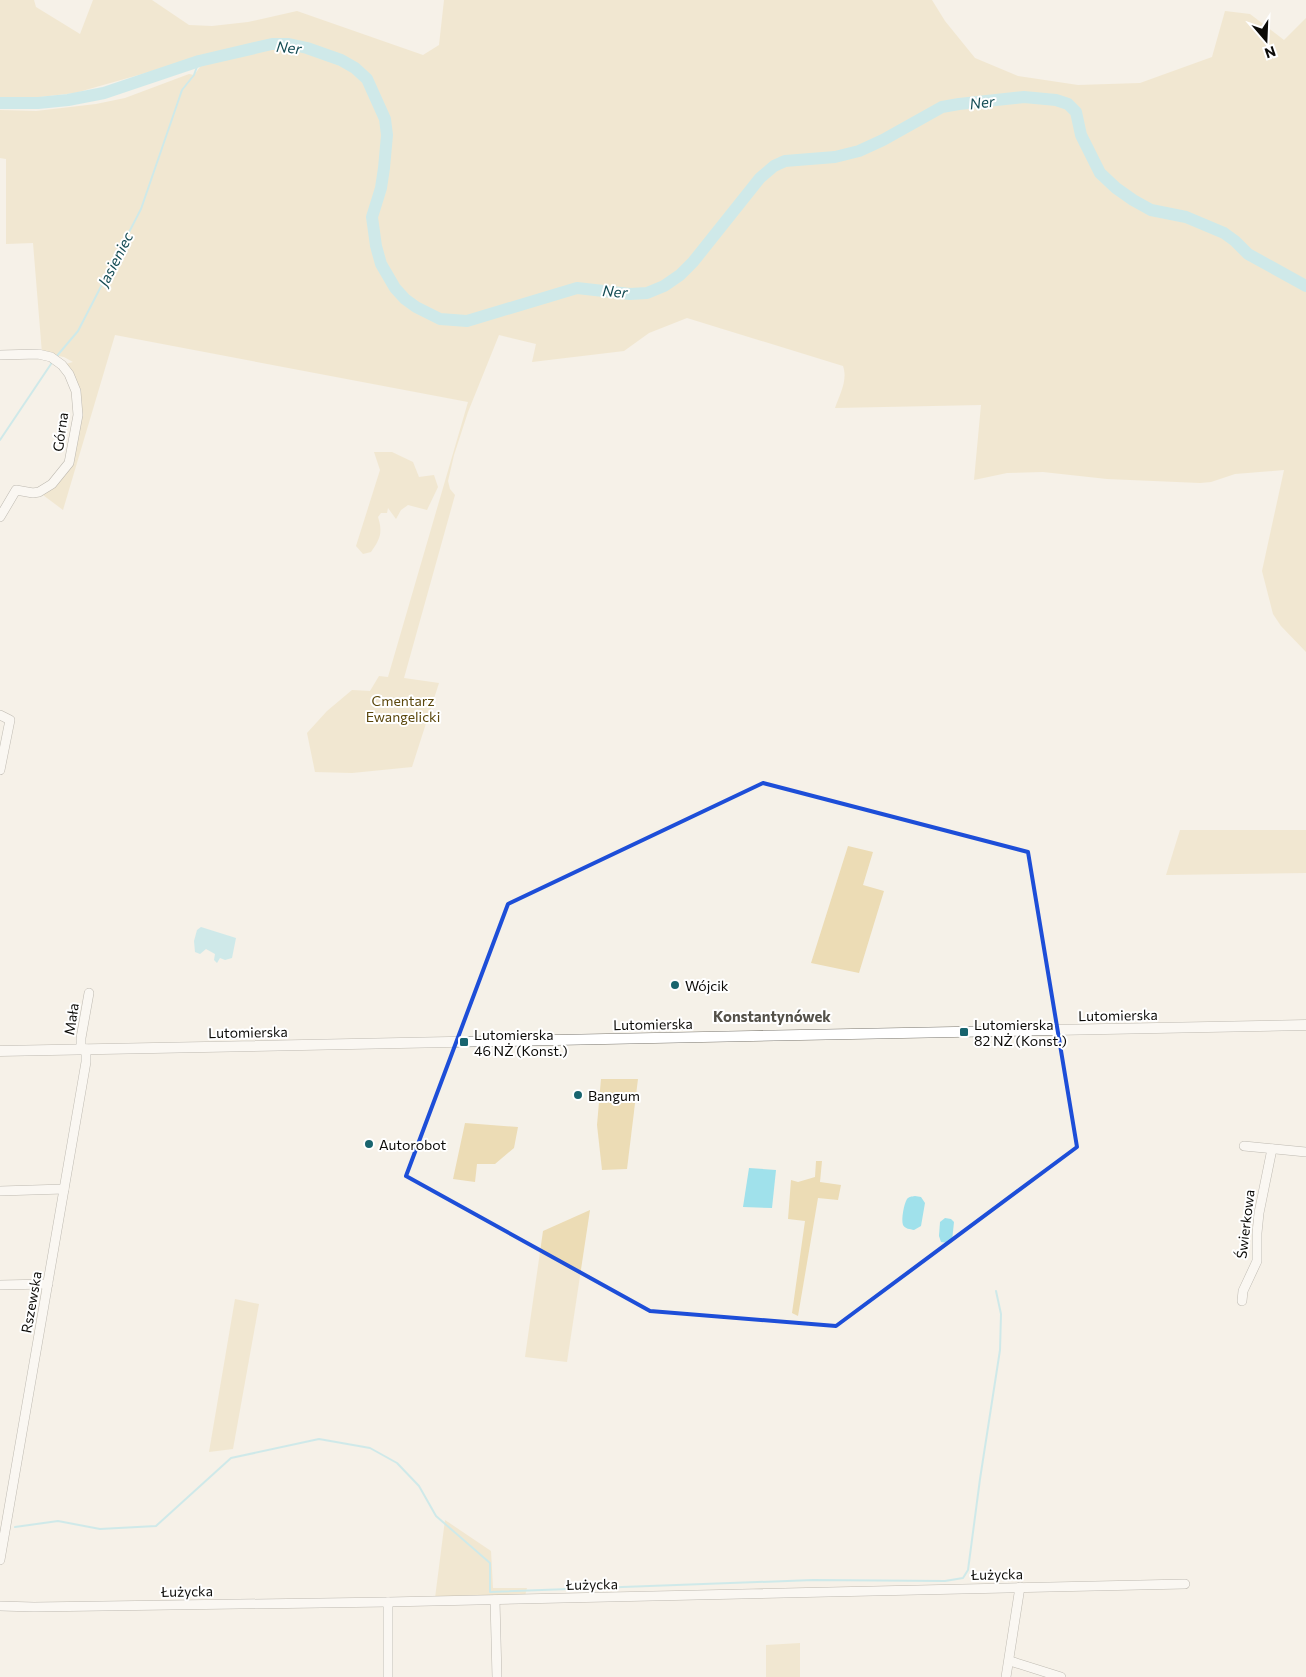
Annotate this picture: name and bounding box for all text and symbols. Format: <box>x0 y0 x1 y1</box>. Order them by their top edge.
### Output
north arrow <box>1241 15 1291 65</box>
water label: Ner <box>276 37 303 57</box>
text: N <box>1263 43 1278 63</box>
water label: Ner <box>968 91 997 112</box>
water label: Jasieniec <box>93 228 137 291</box>
water label: Ner <box>602 281 629 301</box>
street label: Górna <box>49 411 71 453</box>
park label: Cmentarz Ewangelicki <box>366 692 440 725</box>
place label: Wójcik <box>685 977 729 994</box>
marker: Wójcik <box>669 979 681 991</box>
street label: Mała <box>60 1002 82 1036</box>
street label: Lutomierska <box>1078 1006 1158 1024</box>
district label: Konstantynówek <box>713 1007 831 1025</box>
street label: Lutomierska <box>613 1015 693 1033</box>
place label: Lutomierska 82 NŻ (Konst.) <box>974 1016 1067 1049</box>
street label: Lutomierska <box>208 1023 288 1041</box>
place label: Lutomierska 46 NŻ (Konst.) <box>474 1026 568 1059</box>
marker: Lutomierska 82 NŻ (Konst.) <box>958 1026 970 1038</box>
marker: Lutomierska 46 NŻ (Konst.) <box>458 1036 470 1048</box>
place label: Bangum <box>588 1087 640 1104</box>
marker: Bangum <box>572 1089 584 1101</box>
place label: Autorobot <box>379 1136 447 1153</box>
marker: Autorobot <box>363 1138 375 1150</box>
street label: Świerkowa <box>1232 1188 1258 1260</box>
street label: Rszewska <box>17 1270 45 1334</box>
street label: Łużycka <box>970 1565 1023 1583</box>
street label: Łużycka <box>565 1575 618 1593</box>
street label: Łużycka <box>160 1582 213 1600</box>

